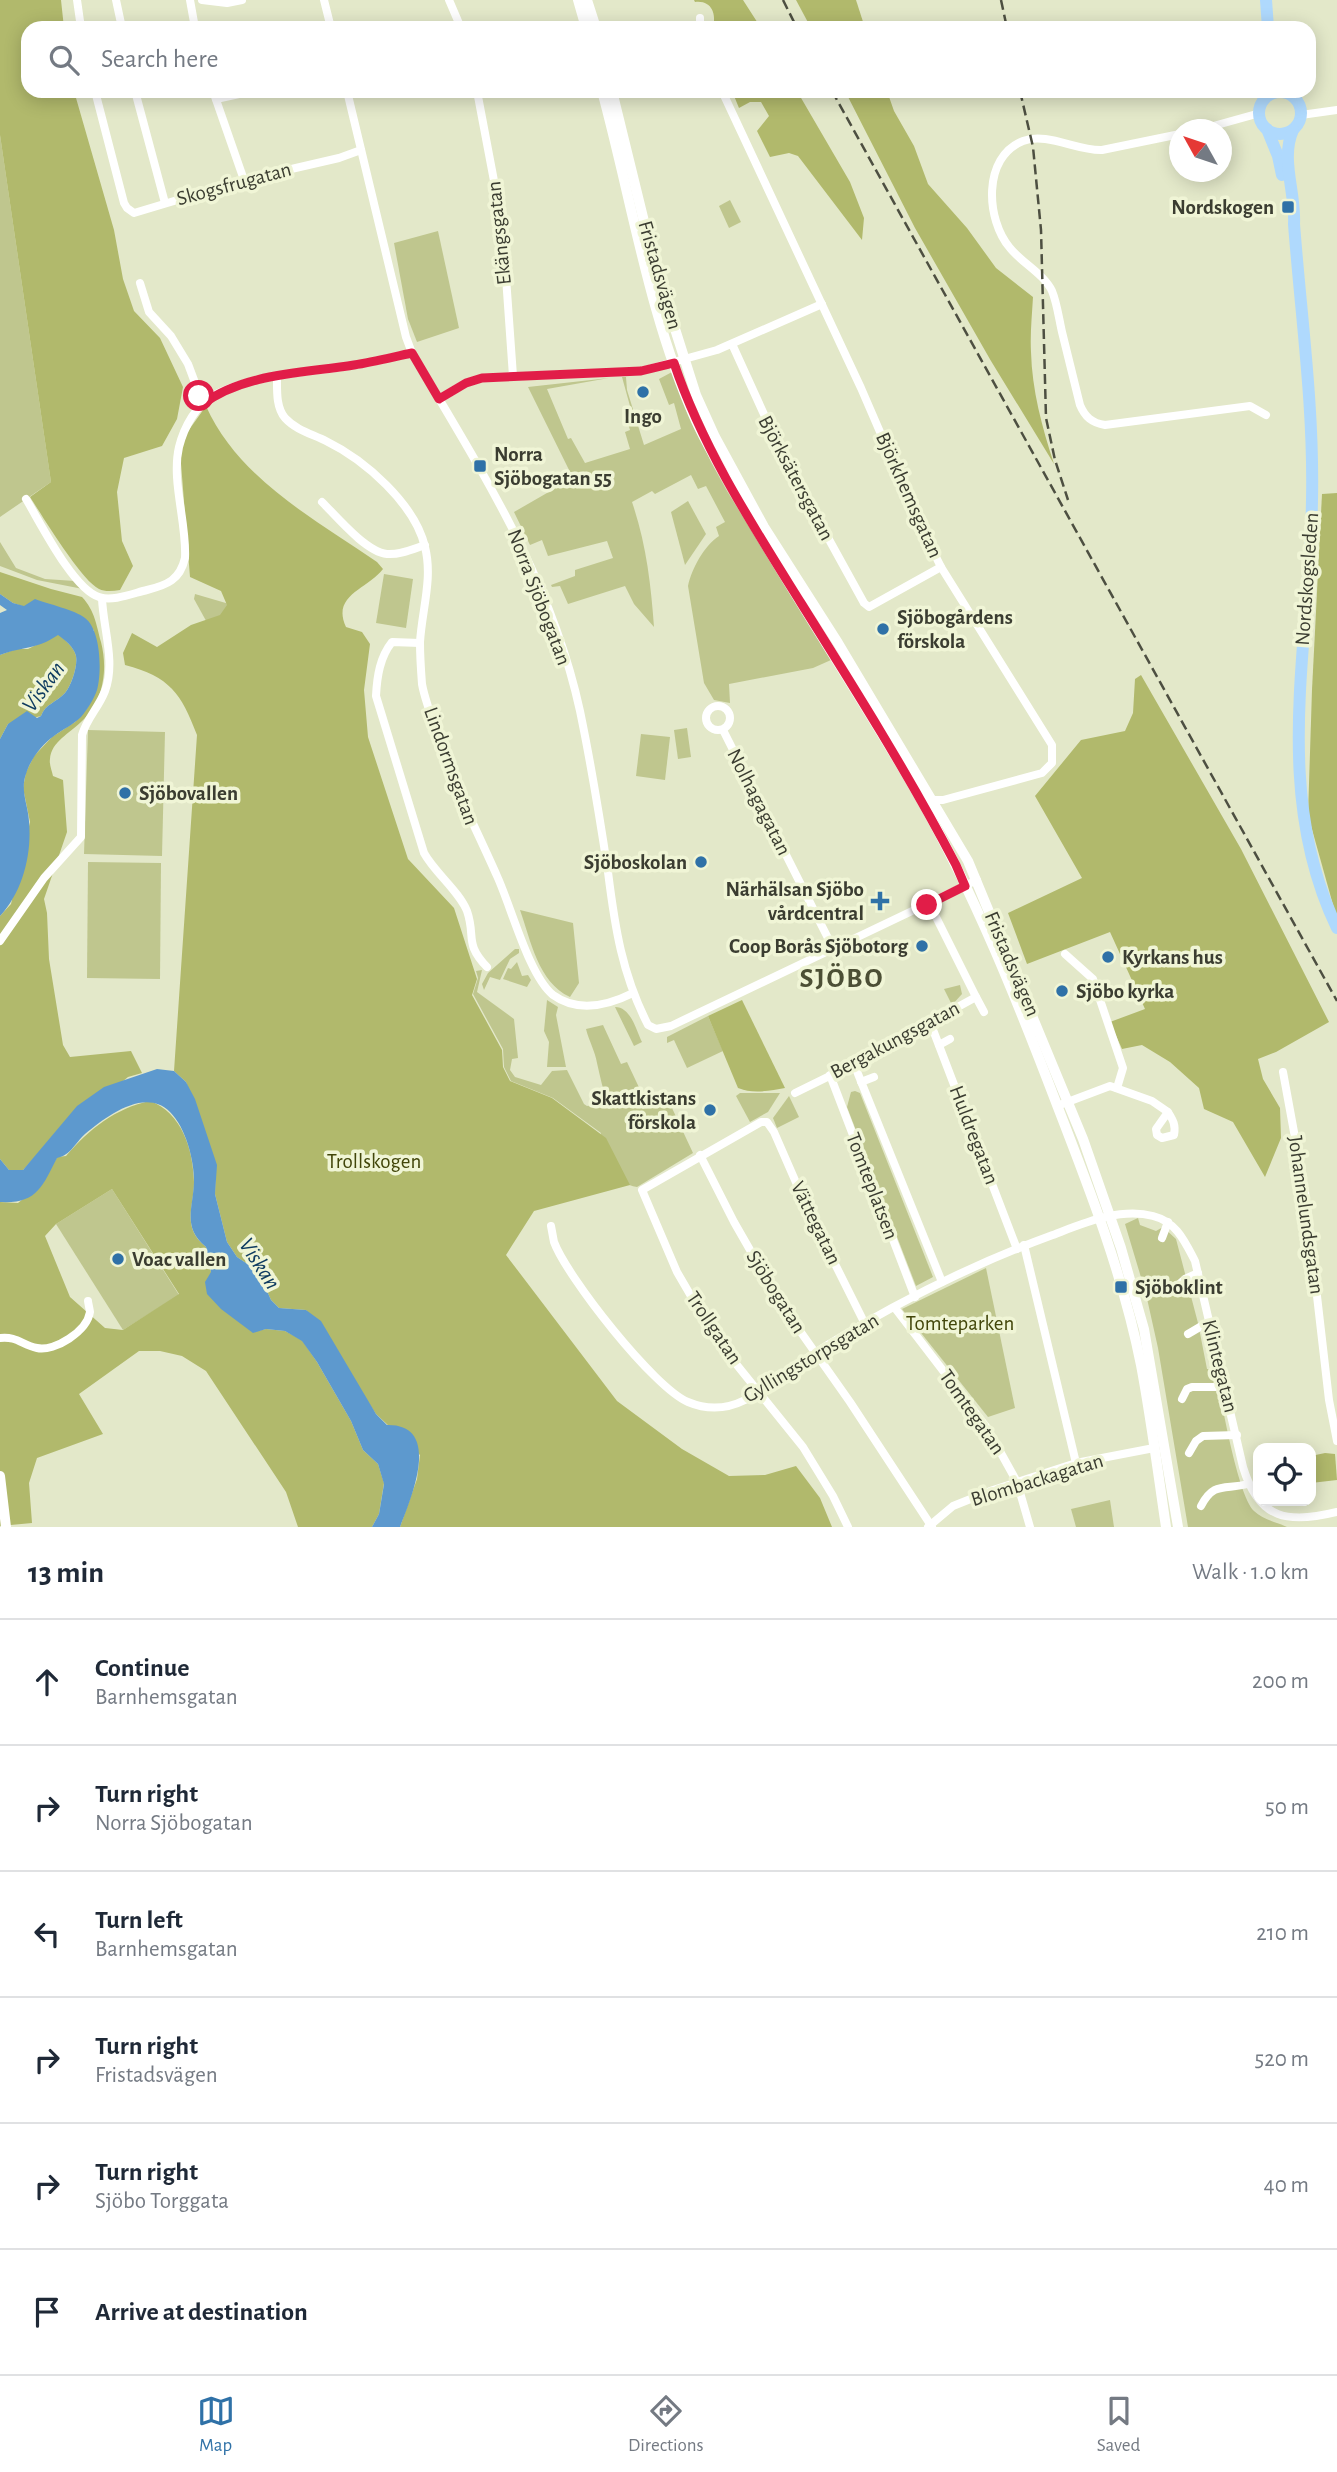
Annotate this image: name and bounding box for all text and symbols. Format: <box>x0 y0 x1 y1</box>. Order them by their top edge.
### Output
search box <box>21 21 1316 98</box>
icon: search <box>45 41 83 79</box>
text: Search here <box>101 46 219 72</box>
north arrow <box>1169 119 1232 182</box>
street label: Skogsfrugatan <box>174 159 294 209</box>
street label: Ekängsgatan <box>483 180 515 286</box>
place label: Nordskogen <box>1171 197 1274 218</box>
marker: Nordskogen <box>1280 199 1296 215</box>
street label: Fristadsvägen <box>634 218 686 332</box>
route start <box>183 380 214 411</box>
marker: Ingo <box>635 384 651 400</box>
place label: Ingo <box>624 406 662 427</box>
street label: Björksätersgatan <box>754 412 838 544</box>
street label: Björkhemsgatan <box>872 429 946 561</box>
place label: Norra Sjöbogatan 55 <box>494 444 612 489</box>
marker: Norra Sjöbogatan 55 <box>472 458 488 474</box>
street label: Nordskogsleden <box>1292 512 1322 646</box>
street label: Norra Sjöbogatan <box>503 526 575 668</box>
place label: Sjöbogårdens förskola <box>897 607 1013 652</box>
marker: Sjöbogårdens förskola <box>875 621 891 637</box>
water label: Viskan <box>18 658 70 716</box>
street label: Lindormsgatan <box>420 704 482 828</box>
street label: Nolhagagatan <box>723 745 795 859</box>
place label: Sjöbovallen <box>139 783 238 804</box>
marker: Sjöbovallen <box>117 785 133 801</box>
place label: Sjöboskolan <box>584 852 687 873</box>
marker: Sjöboskolan <box>693 854 709 870</box>
place label: Närhälsan Sjöbo vårdcentral <box>725 879 864 924</box>
route end <box>911 889 942 920</box>
marker: Närhälsan Sjöbo vårdcentral <box>870 891 890 911</box>
street label: Fristadsvägen <box>980 908 1044 1020</box>
place label: Coop Borås Sjöbotorg <box>729 936 908 957</box>
marker: Coop Borås Sjöbotorg <box>914 938 930 954</box>
place label: Kyrkans hus <box>1122 947 1223 968</box>
marker: Kyrkans hus <box>1100 949 1116 965</box>
district label: SJÖBO <box>799 963 885 993</box>
place label: Sjöbo kyrka <box>1076 981 1174 1002</box>
marker: Sjöbo kyrka <box>1054 983 1070 999</box>
street label: Bergakungsgatan <box>827 997 963 1083</box>
street label: Huldregatan <box>946 1083 1002 1187</box>
place label: Skattkistans förskola <box>591 1088 696 1133</box>
marker: Skattkistans förskola <box>702 1102 718 1118</box>
street label: Tomteplatsen <box>842 1130 902 1242</box>
street label: Johannelundsgatan <box>1284 1134 1328 1296</box>
park label: Trollskogen <box>327 1151 421 1172</box>
street label: Vättegatan <box>787 1178 845 1268</box>
water label: Viskan <box>234 1234 284 1294</box>
street label: Sjöbogatan <box>742 1247 810 1337</box>
place label: Voac vallen <box>132 1249 226 1270</box>
marker: Voac vallen <box>110 1251 126 1267</box>
place label: Sjöboklint <box>1135 1277 1223 1298</box>
marker: Sjöboklint <box>1113 1279 1129 1295</box>
street label: Trollgatan <box>682 1288 746 1368</box>
street label: Gyllingstorpsgatan <box>740 1309 882 1407</box>
park label: Tomteparken <box>906 1313 1014 1334</box>
street label: Klintegatan <box>1198 1317 1242 1415</box>
street label: Tomtegatan <box>935 1366 1009 1458</box>
map controls <box>1253 1443 1316 1506</box>
button: locate <box>1253 1443 1316 1506</box>
street label: Blombackagatan <box>968 1450 1106 1510</box>
text: 13 min <box>28 1558 104 1588</box>
text: Walk · 1.0 km <box>1192 1561 1309 1584</box>
text: Continue <box>95 1655 190 1681</box>
icon: ahead <box>28 1663 66 1701</box>
text: 200 m <box>1252 1670 1309 1693</box>
text: Barnhemsgatan <box>95 1686 238 1709</box>
text: Turn right <box>95 1781 198 1807</box>
icon: right <box>28 1789 66 1827</box>
text: 50 m <box>1265 1796 1309 1819</box>
text: Norra Sjöbogatan <box>95 1812 253 1835</box>
text: Turn left <box>95 1907 183 1933</box>
icon: left <box>28 1915 66 1953</box>
text: 210 m <box>1256 1922 1309 1945</box>
text: Barnhemsgatan <box>95 1938 238 1961</box>
text: Turn right <box>95 2033 198 2059</box>
icon: right <box>28 2041 66 2079</box>
text: 520 m <box>1255 2048 1309 2071</box>
text: Fristadsvägen <box>95 2064 218 2087</box>
text: Turn right <box>95 2159 198 2185</box>
icon: right <box>28 2167 66 2205</box>
text: 40 m <box>1264 2174 1309 2197</box>
text: Sjöbo Torggata <box>95 2190 229 2213</box>
icon: arrive <box>28 2293 66 2331</box>
text: Arrive at destination <box>95 2299 308 2325</box>
tab: Map <box>197 2392 235 2457</box>
tab: Directions <box>628 2392 704 2457</box>
tab: Saved <box>1097 2392 1140 2457</box>

